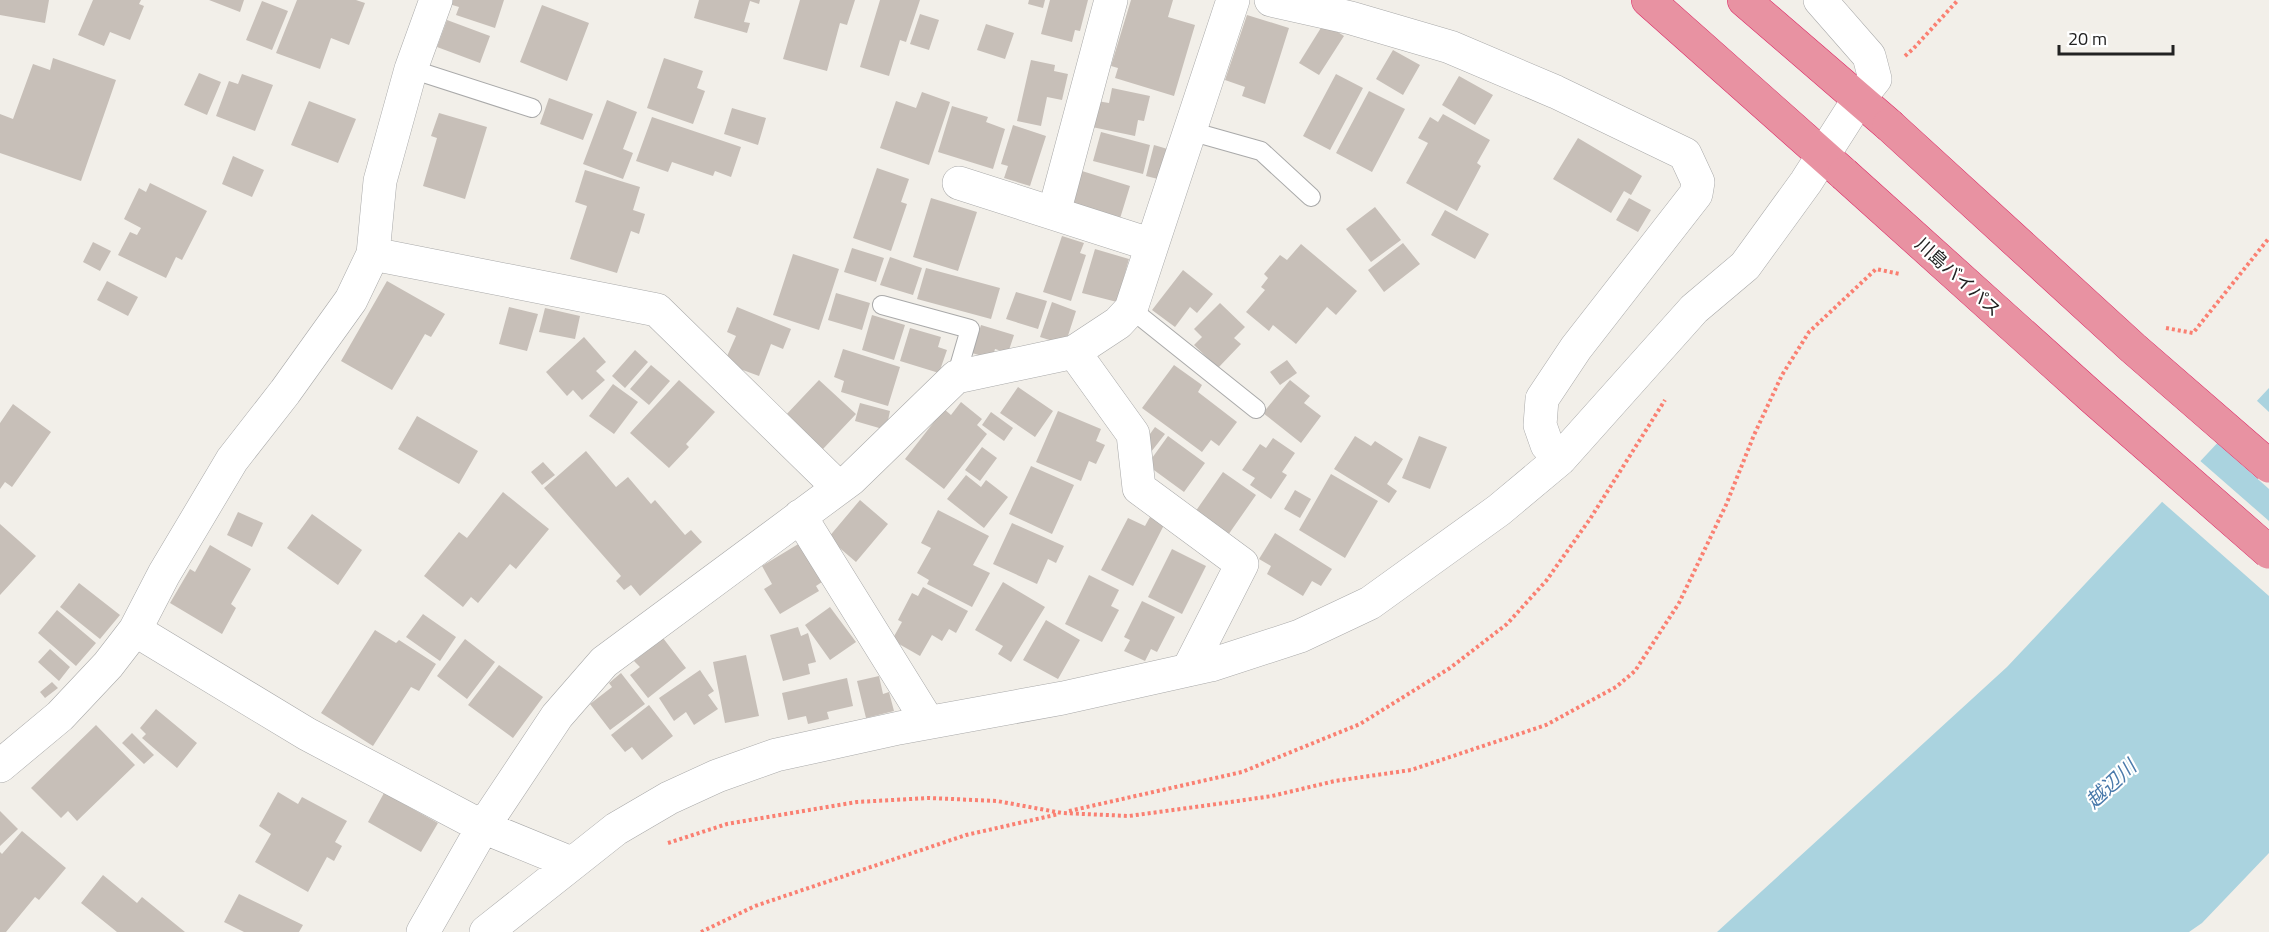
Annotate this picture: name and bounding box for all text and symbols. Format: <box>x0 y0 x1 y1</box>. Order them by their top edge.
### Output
scale bar <box>2059 18 2173 56</box>
text: 20 m <box>2068 25 2107 52</box>
street label: 川島バイパス <box>1909 231 2007 323</box>
water label: 越辺川 <box>2078 750 2145 815</box>

